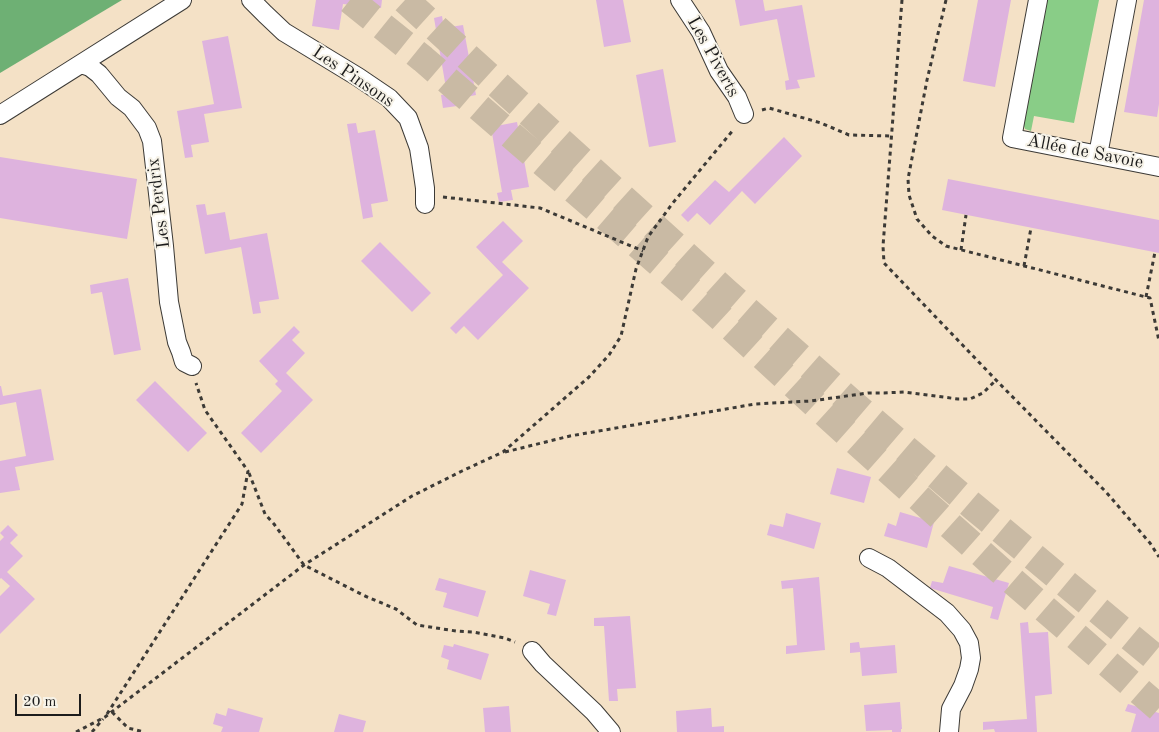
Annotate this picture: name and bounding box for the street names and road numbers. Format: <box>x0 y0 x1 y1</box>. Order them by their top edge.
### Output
street label: Les Piverts <box>682 13 744 101</box>
street label: Les Pinsons <box>308 42 398 112</box>
street label: Allée de Savoie <box>1025 130 1145 174</box>
street label: Les Perdrix <box>143 156 175 250</box>

